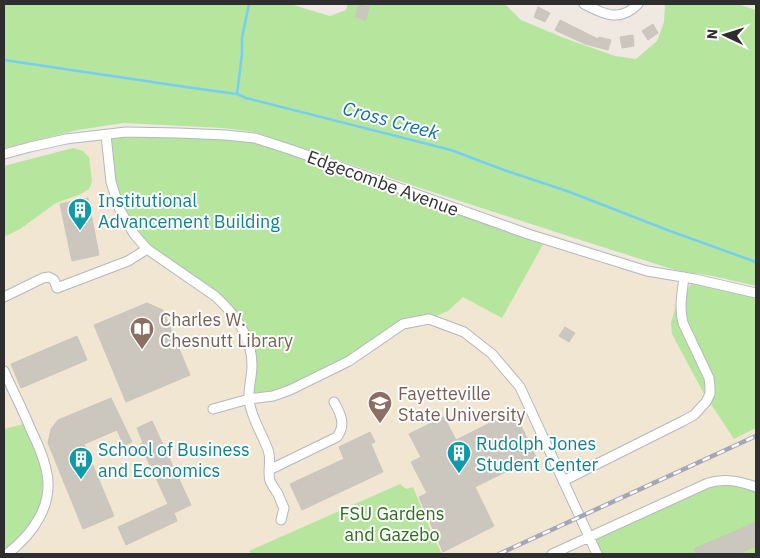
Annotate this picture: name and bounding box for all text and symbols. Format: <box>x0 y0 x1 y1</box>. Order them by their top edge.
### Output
north arrow <box>700 10 750 60</box>
text: N <box>703 28 721 40</box>
water label: Cross Creek <box>340 96 443 145</box>
street label: Edgecombe Avenue <box>304 145 462 221</box>
place label: Institutional Advancement Building <box>98 189 280 233</box>
building icon: Institutional Advancement Building <box>67 197 93 231</box>
place label: Charles W. Chesnutt Library <box>160 308 293 352</box>
library icon: Charles W. Chesnutt Library <box>129 316 155 350</box>
place label: Fayetteville State University <box>398 382 525 426</box>
school or university icon: Fayetteville State University <box>367 390 393 424</box>
place label: Rudolph Jones Student Center <box>476 432 599 476</box>
place label: School of Business and Economics <box>98 438 250 482</box>
building icon: Rudolph Jones Student Center <box>446 440 472 474</box>
building icon: School of Business and Economics <box>68 446 94 480</box>
park label: FSU Gardens and Gazebo <box>340 502 444 546</box>

